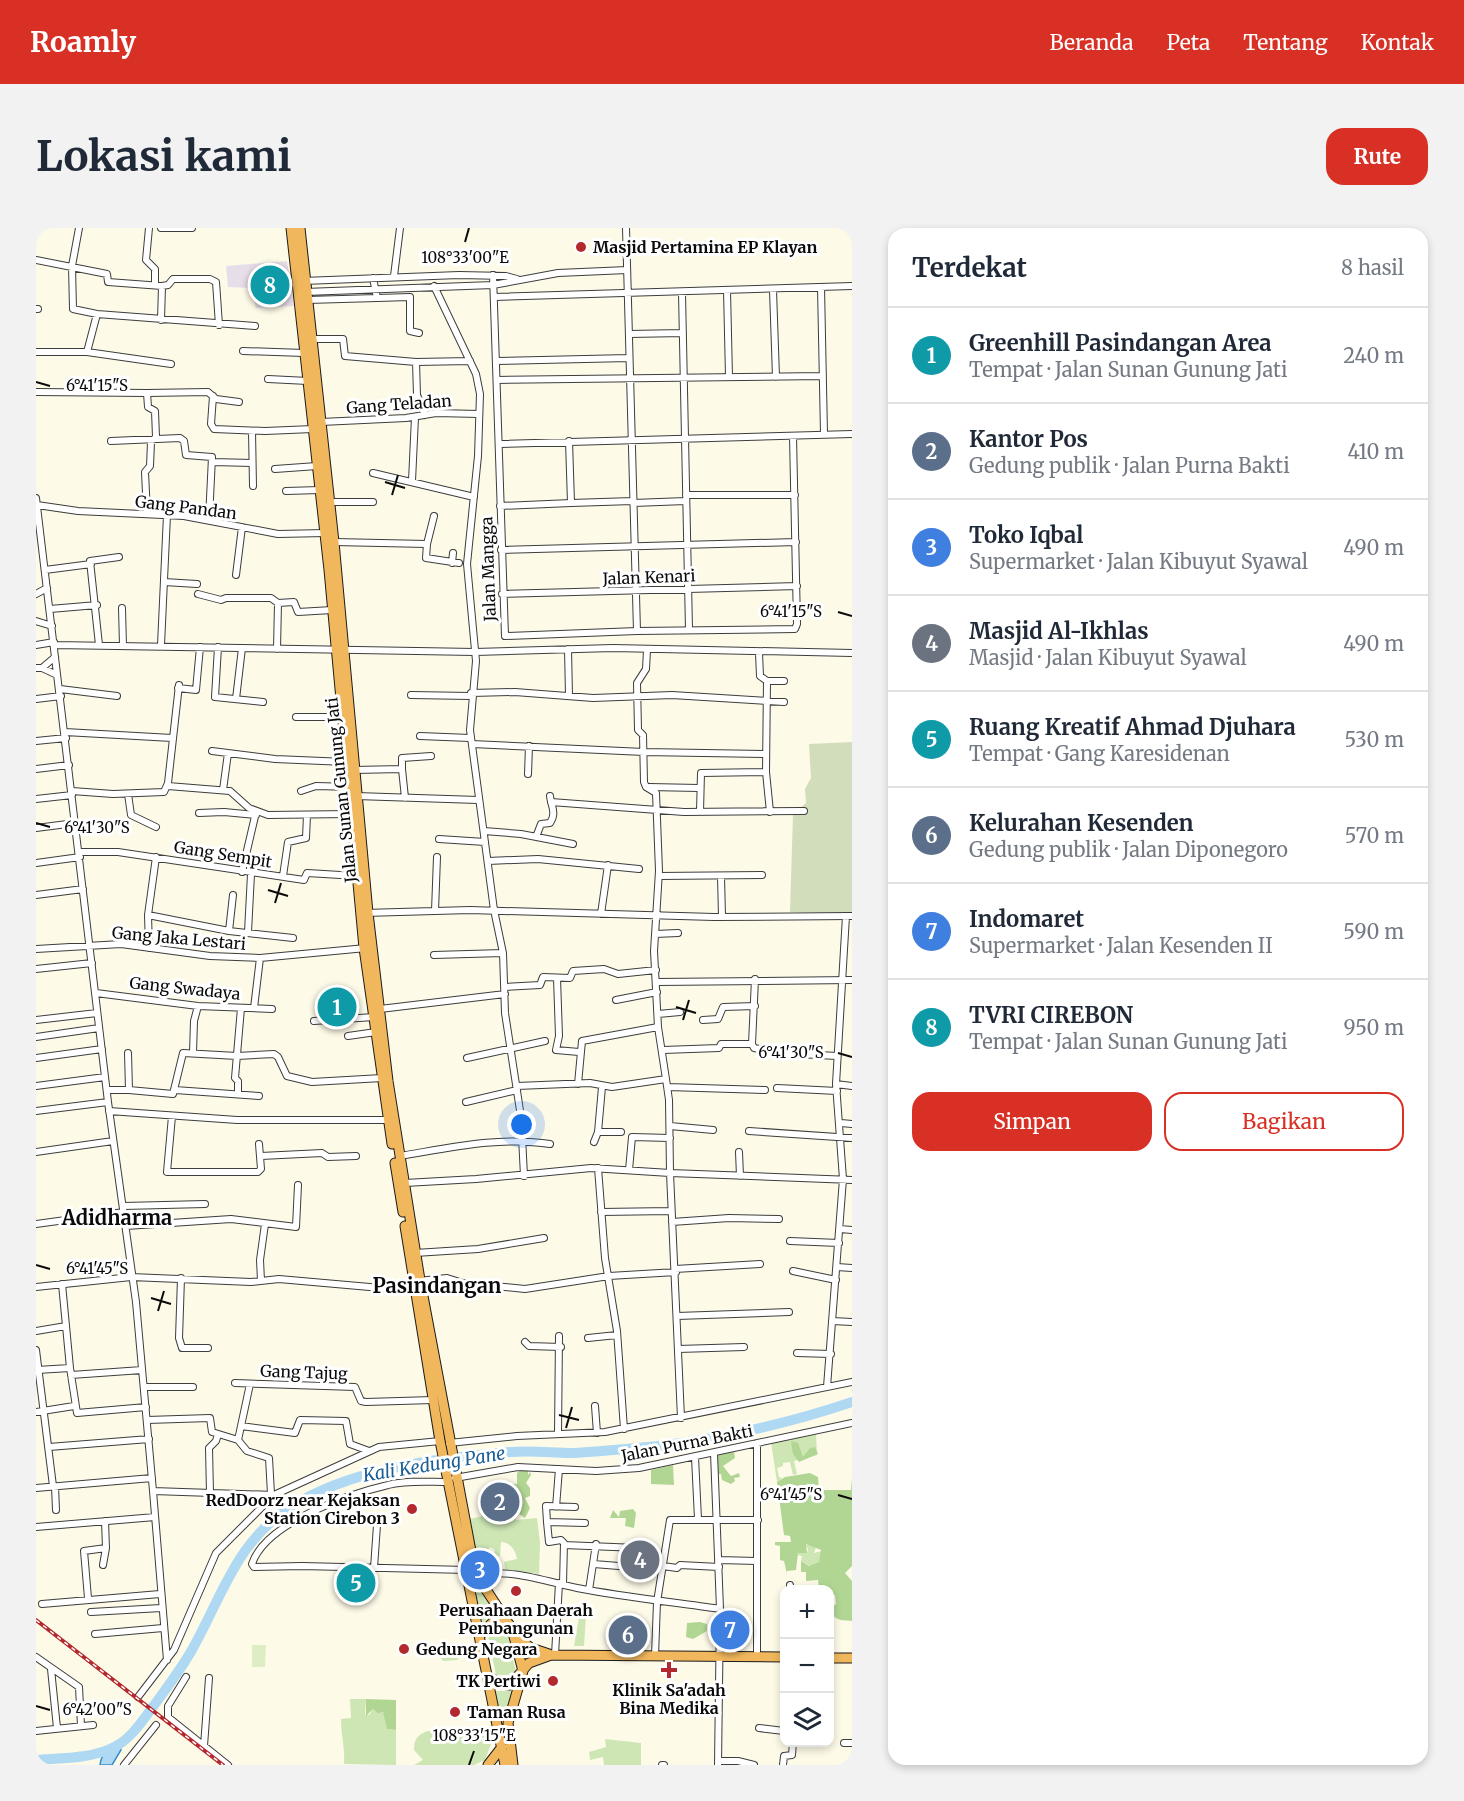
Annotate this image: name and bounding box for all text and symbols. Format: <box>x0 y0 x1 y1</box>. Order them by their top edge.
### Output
text: Roamly <box>30 24 136 60</box>
text: Beranda <box>1049 29 1133 56</box>
text: Peta <box>1166 29 1210 56</box>
text: Tentang <box>1243 29 1328 56</box>
text: Kontak <box>1361 29 1434 56</box>
button: Rute <box>1326 128 1428 185</box>
text: Lokasi kami <box>36 130 292 182</box>
place label: Masjid Pertamina EP Klayan <box>593 237 817 257</box>
marker: Masjid Pertamina EP Klayan <box>574 240 588 254</box>
text: 108°33'00"E <box>421 248 509 267</box>
text: Terdekat <box>912 251 1027 284</box>
text: 8 hasil <box>1341 255 1404 280</box>
pin: 8 <box>250 262 290 308</box>
text: Greenhill Pasindangan Area <box>969 329 1272 357</box>
text: 1 <box>927 343 936 368</box>
text: 240 m <box>1343 343 1404 368</box>
text: Tempat · Jalan Sunan Gunung Jati <box>969 357 1287 382</box>
text: 6°41'15"S <box>66 376 128 395</box>
street label: Gang Teladan <box>346 390 453 418</box>
text: Kantor Pos <box>969 425 1088 453</box>
text: 2 <box>926 439 937 464</box>
text: 410 m <box>1347 439 1404 464</box>
text: Gedung publik · Jalan Purna Bakti <box>969 453 1290 478</box>
street label: Gang Pandan <box>134 491 238 523</box>
street label: Jalan Mangga <box>476 516 500 623</box>
text: Toko Iqbal <box>969 521 1083 549</box>
text: 3 <box>926 535 937 560</box>
text: 490 m <box>1343 535 1404 560</box>
text: Supermarket · Jalan Kibuyut Syawal <box>969 549 1308 574</box>
street label: Jalan Kenari <box>601 565 696 589</box>
text: 6°41'15"S <box>760 602 822 621</box>
text: Masjid Al-Ikhlas <box>969 617 1149 645</box>
text: 4 <box>925 631 938 656</box>
text: 490 m <box>1343 631 1404 656</box>
text: Masjid · Jalan Kibuyut Syawal <box>969 645 1247 670</box>
street label: Jalan Sunan Gunung Jati <box>321 696 361 885</box>
text: Ruang Kreatif Ahmad Djuhara <box>969 713 1296 741</box>
text: 5 <box>926 727 937 752</box>
text: 530 m <box>1345 727 1404 752</box>
text: Tempat · Gang Karesidenan <box>969 741 1230 766</box>
text: Kelurahan Kesenden <box>969 809 1194 837</box>
text: 6°41'30"S <box>64 818 130 837</box>
text: 6 <box>925 823 938 848</box>
text: 570 m <box>1345 823 1404 848</box>
street label: Gang Sempit <box>173 836 274 872</box>
text: Gedung publik · Jalan Diponegoro <box>969 837 1288 862</box>
text: Indomaret <box>969 905 1084 933</box>
text: 7 <box>926 919 938 944</box>
text: 590 m <box>1343 919 1404 944</box>
street label: Gang Jaka Lestari <box>111 922 247 954</box>
text: Supermarket · Jalan Kesenden II <box>969 933 1273 958</box>
street label: Gang Swadaya <box>129 972 242 1004</box>
pin: 1 <box>318 984 356 1030</box>
text: TVRI CIREBON <box>969 1001 1133 1029</box>
text: 8 <box>925 1015 938 1040</box>
text: 950 m <box>1344 1015 1404 1040</box>
text: Tempat · Jalan Sunan Gunung Jati <box>969 1029 1287 1054</box>
text: 6°41'30"S <box>758 1043 824 1062</box>
button: Simpan <box>912 1092 1152 1151</box>
button: Bagikan <box>1164 1092 1404 1151</box>
your location <box>507 1110 536 1139</box>
district label: Adidharma <box>61 1205 172 1230</box>
text: 6°41'45"S <box>66 1259 128 1278</box>
district label: Pasindangan <box>373 1273 502 1298</box>
street label: Gang Tajug <box>260 1360 348 1384</box>
street label: Jalan Purna Bakti <box>618 1420 755 1466</box>
water label: Kali Kedung Pane <box>360 1441 507 1487</box>
pin: 2 <box>480 1480 520 1524</box>
text: 6°41'45"S <box>760 1485 822 1504</box>
place label: RedDoorz near Kejaksan Station Cirebon 3 <box>206 1490 400 1528</box>
marker: RedDoorz near Kejaksan Station Cirebon 3 <box>405 1502 419 1516</box>
pin: 4 <box>620 1538 660 1582</box>
pin: 3 <box>460 1548 500 1592</box>
pin: 5 <box>336 1560 376 1606</box>
marker: Perusahaan Daerah Pembangunan <box>509 1584 523 1598</box>
map controls <box>780 1585 834 1747</box>
button: + <box>780 1585 834 1639</box>
place label: Perusahaan Daerah Pembangunan <box>439 1600 593 1638</box>
pin: 7 <box>710 1608 750 1652</box>
pin: 6 <box>608 1612 648 1658</box>
place label: Gedung Negara <box>416 1639 538 1659</box>
button: − <box>780 1639 834 1693</box>
marker: Gedung Negara <box>397 1642 411 1656</box>
marker: Klinik Sa'adah Bina Medika <box>660 1661 678 1679</box>
place label: TK Pertiwi <box>456 1671 542 1691</box>
marker: TK Pertiwi <box>546 1674 560 1688</box>
place label: Klinik Sa'adah Bina Medika <box>612 1680 726 1718</box>
button: layers <box>780 1693 834 1747</box>
text: 6°42'00"S <box>62 1700 132 1719</box>
place label: Taman Rusa <box>467 1702 566 1722</box>
marker: Taman Rusa <box>448 1705 462 1719</box>
text: 108°33'15"E <box>433 1726 516 1745</box>

